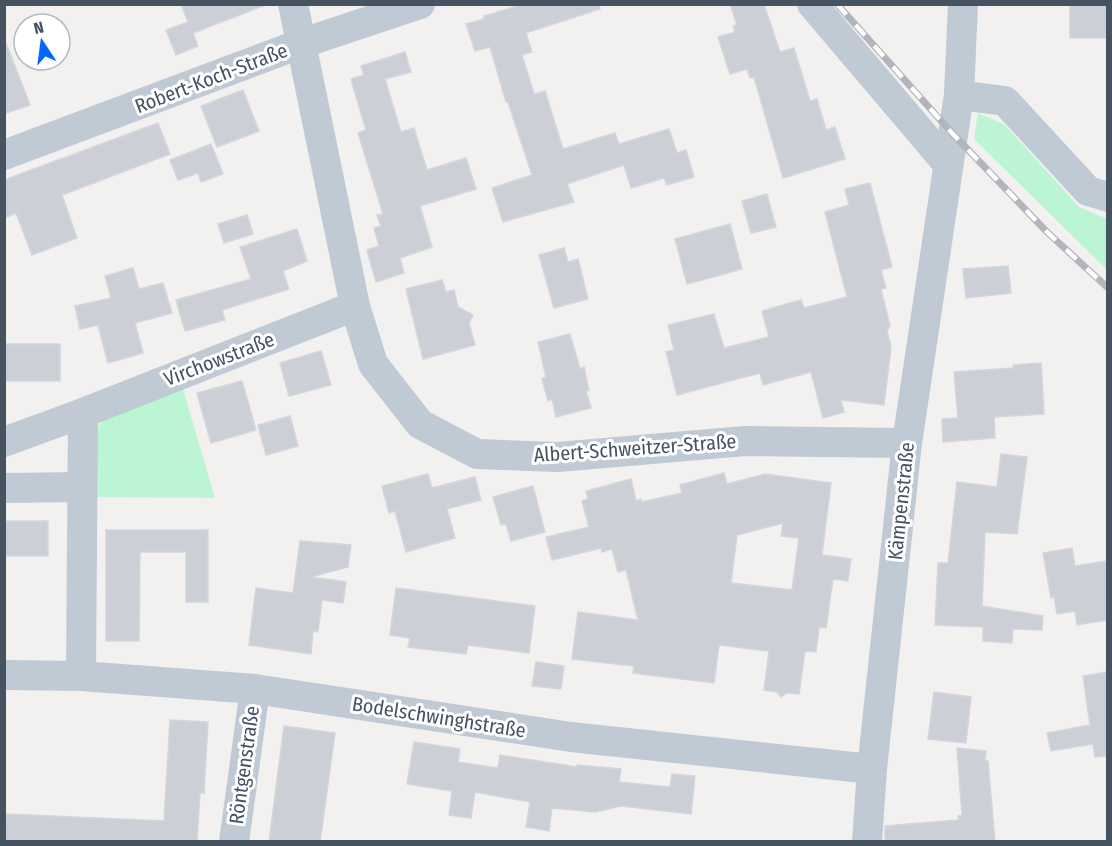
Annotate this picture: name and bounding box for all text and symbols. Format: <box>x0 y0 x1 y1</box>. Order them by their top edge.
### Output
north arrow <box>12 12 72 72</box>
text: N <box>32 18 46 38</box>
street label: Robert-Koch-Straße <box>131 38 291 118</box>
street label: Virchowstraße <box>160 327 278 391</box>
street label: Albert-Schweitzer-Straße <box>533 429 737 467</box>
street label: Kämpenstraße <box>883 441 919 561</box>
street label: Bodelschwinghstraße <box>350 691 528 743</box>
street label: Röntgenstraße <box>224 704 264 826</box>

